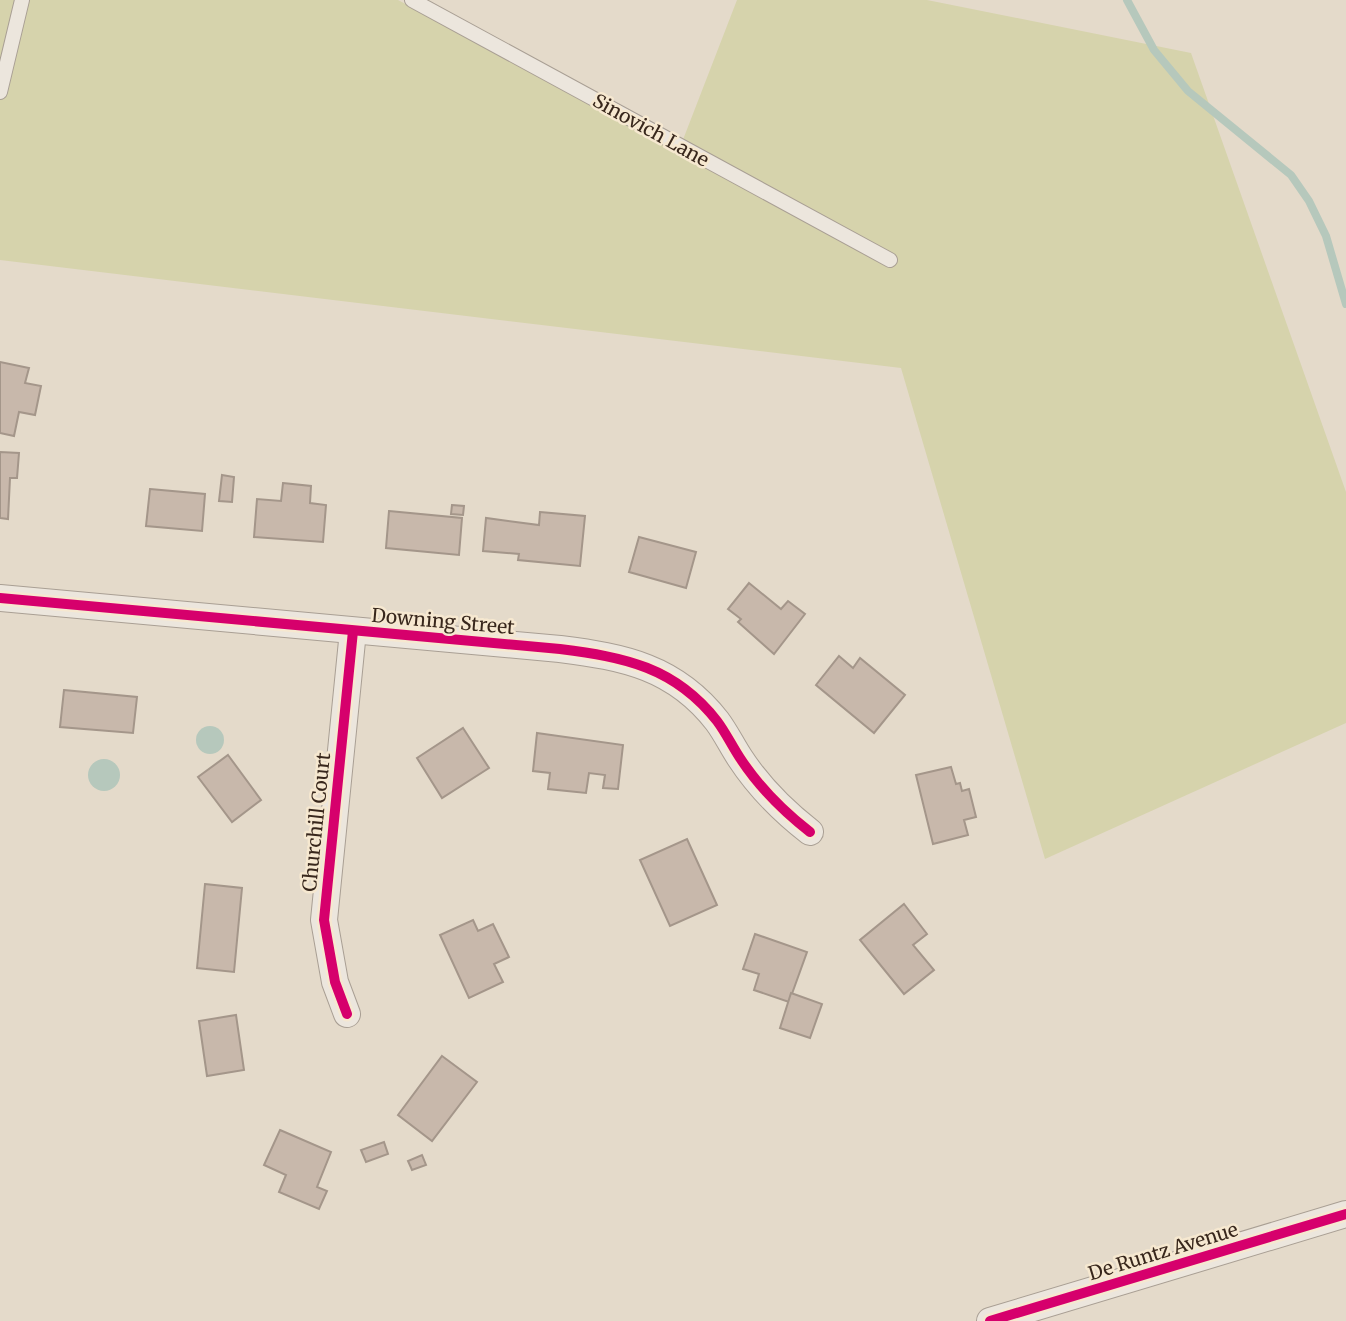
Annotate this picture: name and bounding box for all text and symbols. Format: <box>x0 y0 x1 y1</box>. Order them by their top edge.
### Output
street label: Sinovich Lane <box>589 88 713 172</box>
street label: Downing Street <box>370 603 516 639</box>
street label: Churchill Court <box>297 751 335 893</box>
street label: De Runtz Avenue <box>1085 1217 1241 1285</box>

